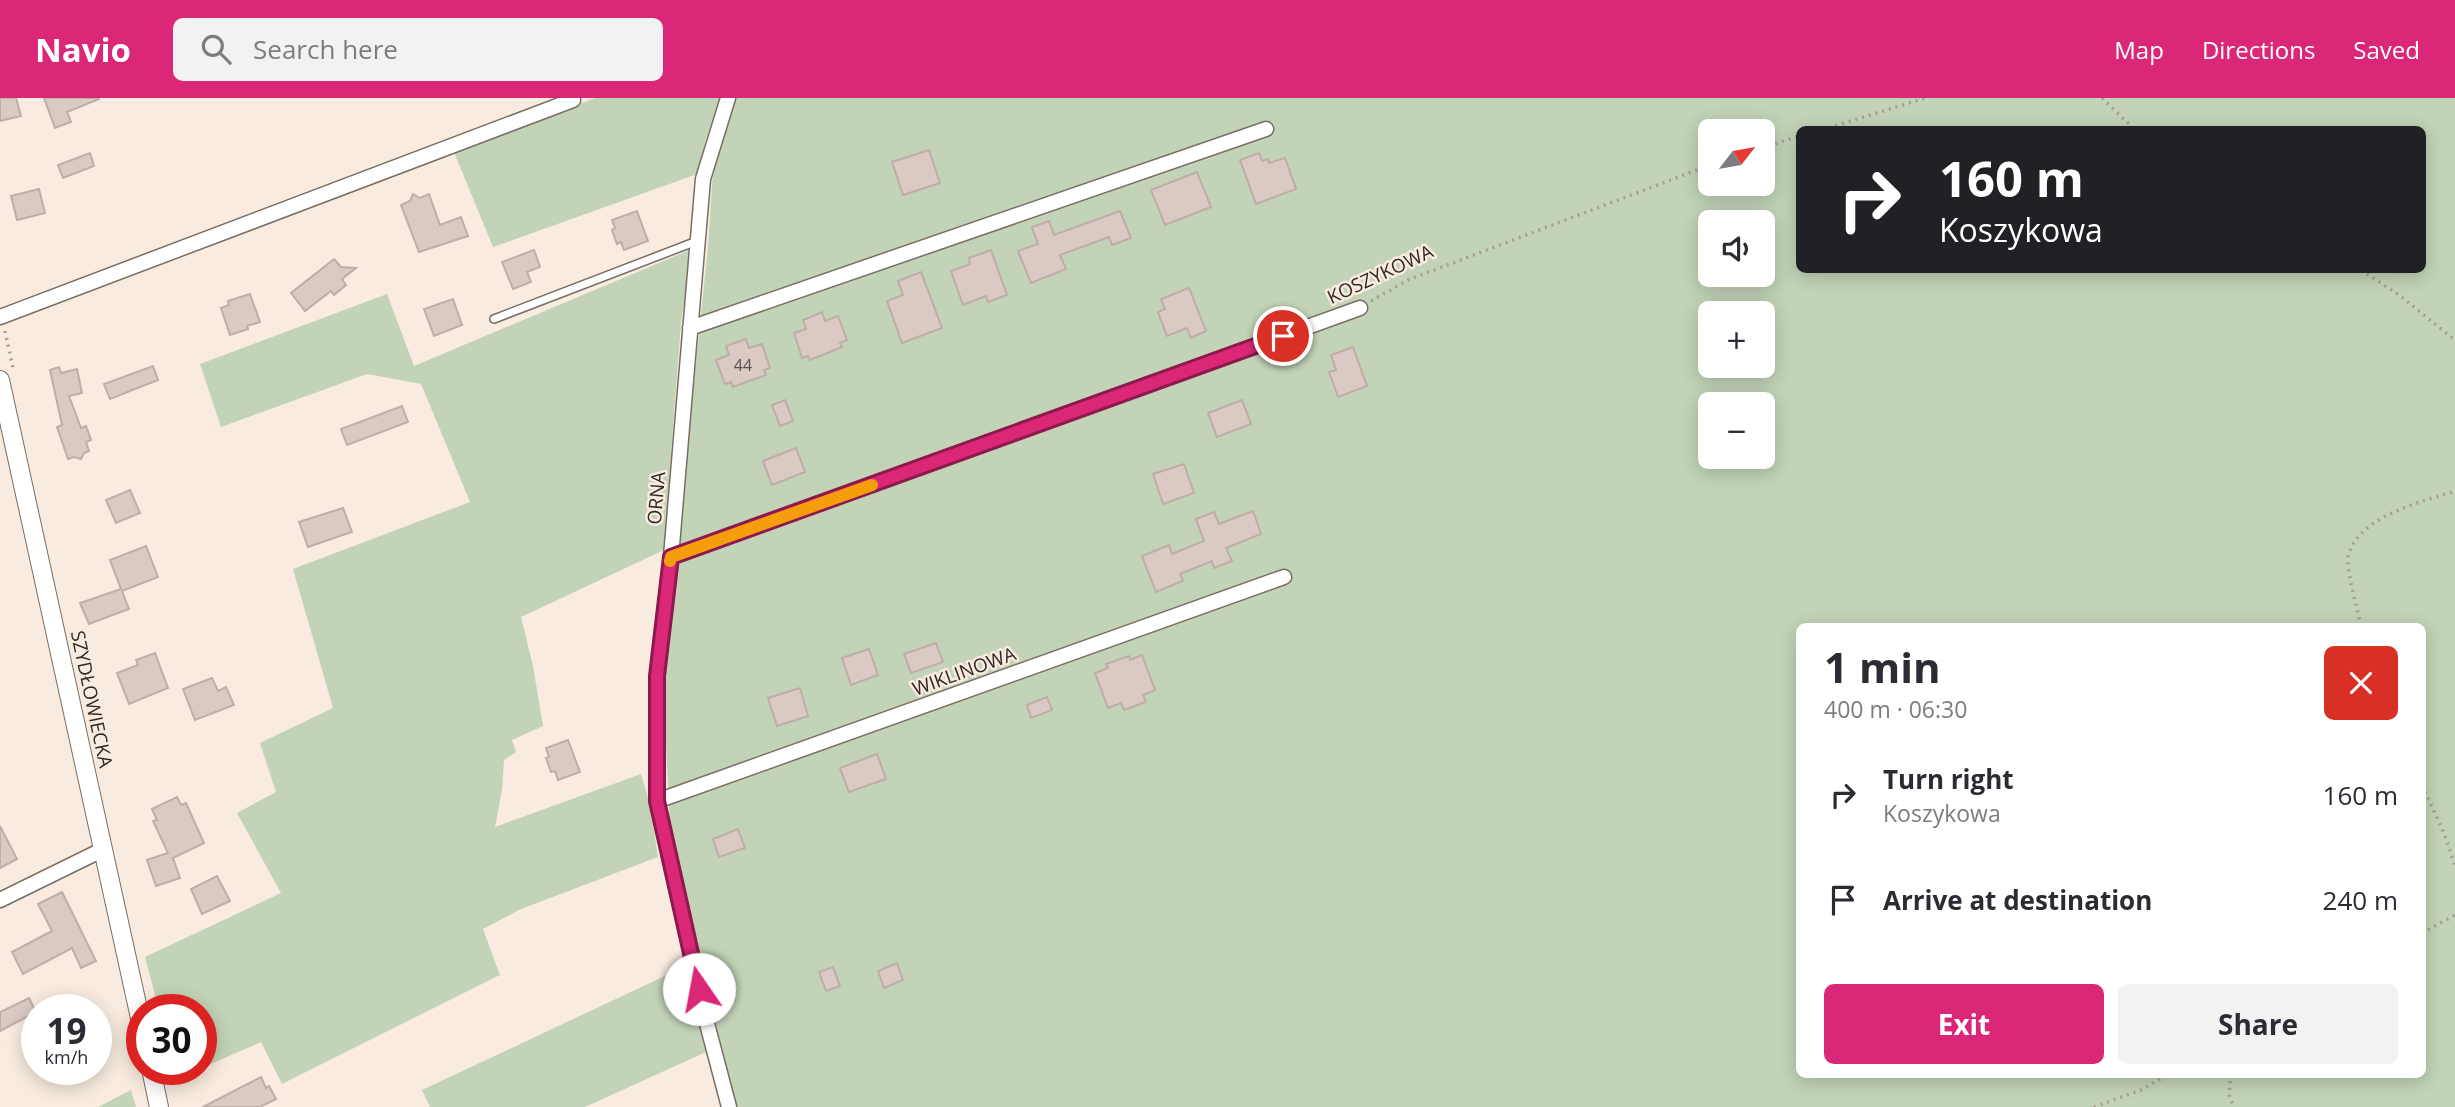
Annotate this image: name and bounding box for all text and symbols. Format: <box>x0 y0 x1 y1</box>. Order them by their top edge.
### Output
search box <box>173 18 663 81</box>
text: Navio <box>35 27 131 72</box>
icon: search <box>197 30 235 68</box>
text: Search here <box>253 31 398 67</box>
text: Map <box>2114 33 2164 66</box>
text: Directions <box>2202 33 2315 66</box>
text: Saved <box>2353 33 2420 66</box>
north arrow <box>1698 119 1774 196</box>
map controls <box>1698 119 1775 469</box>
text: 160 m <box>1939 145 2084 211</box>
icon: right <box>1824 154 1915 245</box>
text: Koszykowa <box>1939 208 2103 251</box>
button: sound <box>1698 210 1775 287</box>
street label: KOSZYKOWA <box>1323 238 1437 310</box>
button: + <box>1698 301 1775 378</box>
pin <box>1253 306 1313 366</box>
icon: arrive <box>1264 317 1302 355</box>
house number: 44 <box>734 354 752 376</box>
button: − <box>1698 392 1775 469</box>
street label: ORNA <box>641 471 671 525</box>
street label: SZYDŁOWIECKA <box>65 628 119 770</box>
text: 1 min <box>1824 638 1941 695</box>
street label: WIKLINOWA <box>909 640 1019 702</box>
button: close <box>2324 646 2398 720</box>
text: 400 m · 06:30 <box>1824 693 1967 725</box>
text: Turn right <box>1883 761 2014 797</box>
icon: right <box>1824 776 1862 814</box>
text: 160 m <box>2323 777 2398 813</box>
text: Koszykowa <box>1883 797 2001 829</box>
icon: arrive <box>1824 881 1862 919</box>
text: Arrive at destination <box>1883 882 2152 918</box>
text: 240 m <box>2323 882 2398 918</box>
position arrow <box>662 952 736 1026</box>
button: Exit <box>1824 984 2104 1064</box>
button: Share <box>2118 984 2398 1064</box>
speed limit sign: 30 <box>126 994 217 1085</box>
text: 19 <box>46 1007 87 1054</box>
text: km/h <box>45 1045 88 1069</box>

